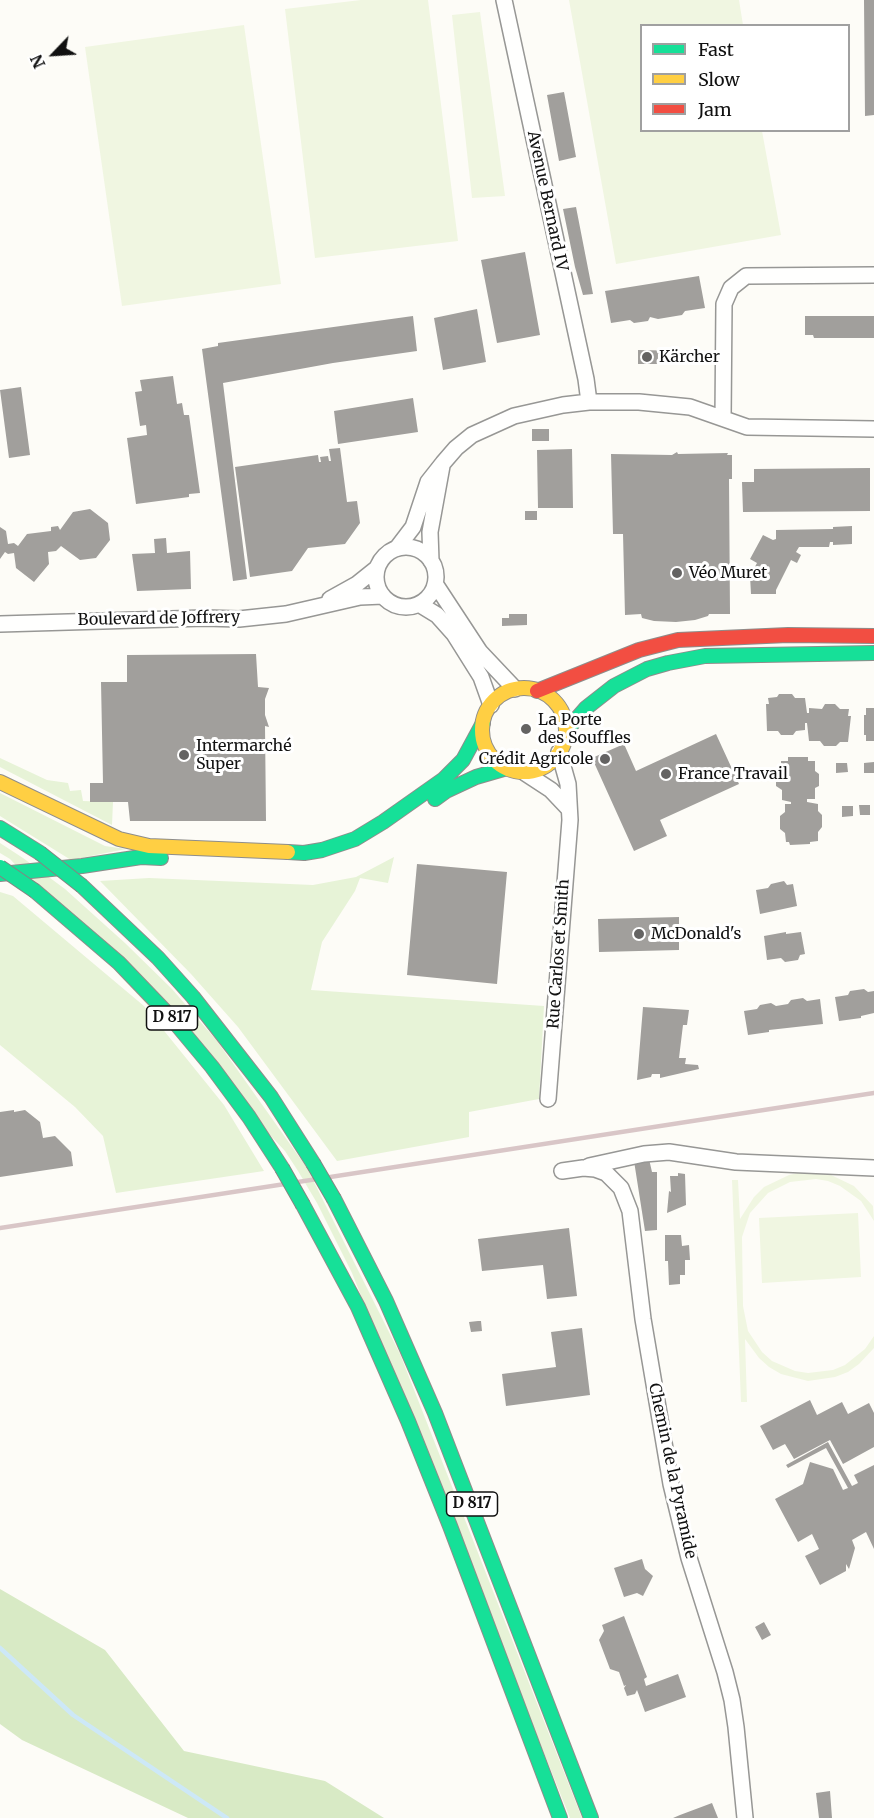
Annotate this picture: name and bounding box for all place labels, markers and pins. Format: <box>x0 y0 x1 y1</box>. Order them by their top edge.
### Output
place label: Kärcher <box>659 347 720 367</box>
marker: Kärcher <box>640 350 654 364</box>
place label: Véo Muret <box>689 563 767 583</box>
marker: Véo Muret <box>670 566 684 580</box>
place label: La Porte des Souffles <box>538 710 631 748</box>
marker: La Porte des Souffles <box>519 722 533 736</box>
place label: Intermarché Super <box>196 736 292 774</box>
marker: Intermarché Super <box>177 748 191 762</box>
place label: Crédit Agricole <box>479 749 593 769</box>
marker: Crédit Agricole <box>598 752 612 766</box>
place label: France Travail <box>678 764 788 784</box>
marker: France Travail <box>659 767 673 781</box>
place label: McDonald's <box>651 924 741 944</box>
marker: McDonald's <box>632 927 646 941</box>

